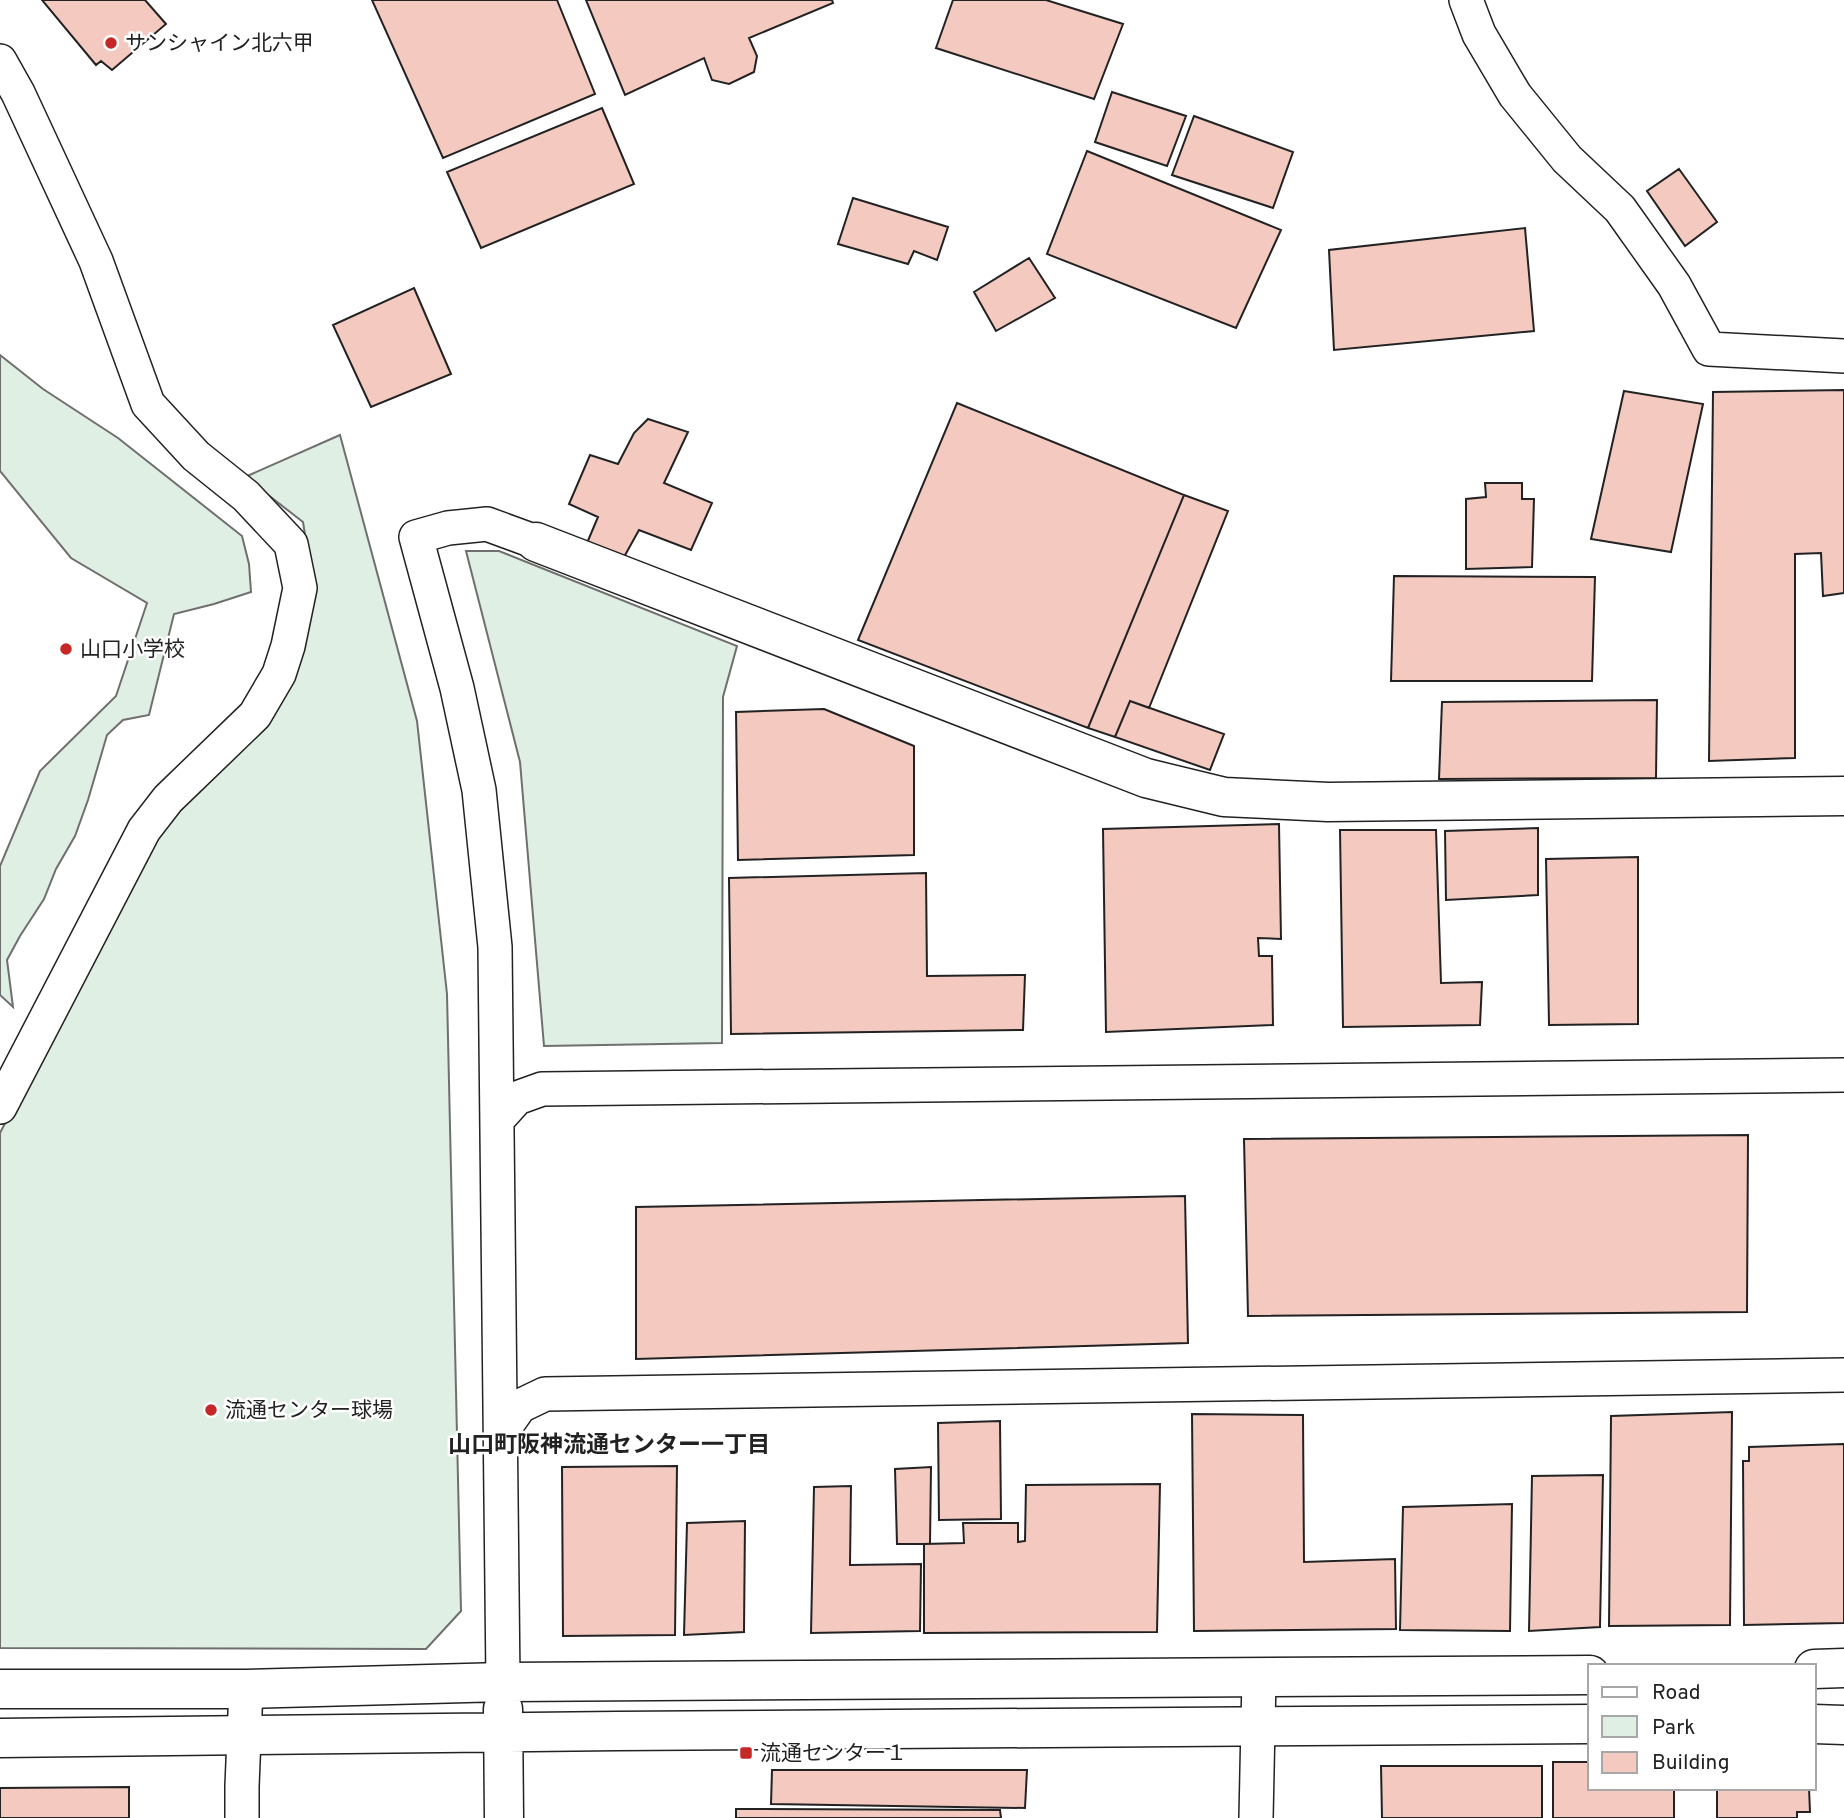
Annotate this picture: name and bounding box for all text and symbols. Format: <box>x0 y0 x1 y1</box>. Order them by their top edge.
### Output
place label: サンシャイン北六甲 <box>125 31 314 58</box>
marker: サンシャイン北六甲 <box>103 35 119 51</box>
place label: 山口小学校 <box>80 637 185 664</box>
marker: 山口小学校 <box>58 641 74 657</box>
place label: 流通センター球場 <box>225 1398 393 1425</box>
marker: 流通センター球場 <box>203 1402 219 1418</box>
district label: 山口町阪神流通センター一丁目 <box>448 1432 770 1461</box>
legend <box>1588 1664 1816 1790</box>
text: Road <box>1652 1680 1701 1707</box>
text: Park <box>1652 1715 1695 1742</box>
place label: 流通センター１ <box>760 1741 907 1768</box>
marker: 流通センター１ <box>738 1745 754 1761</box>
text: Building <box>1652 1750 1730 1777</box>

